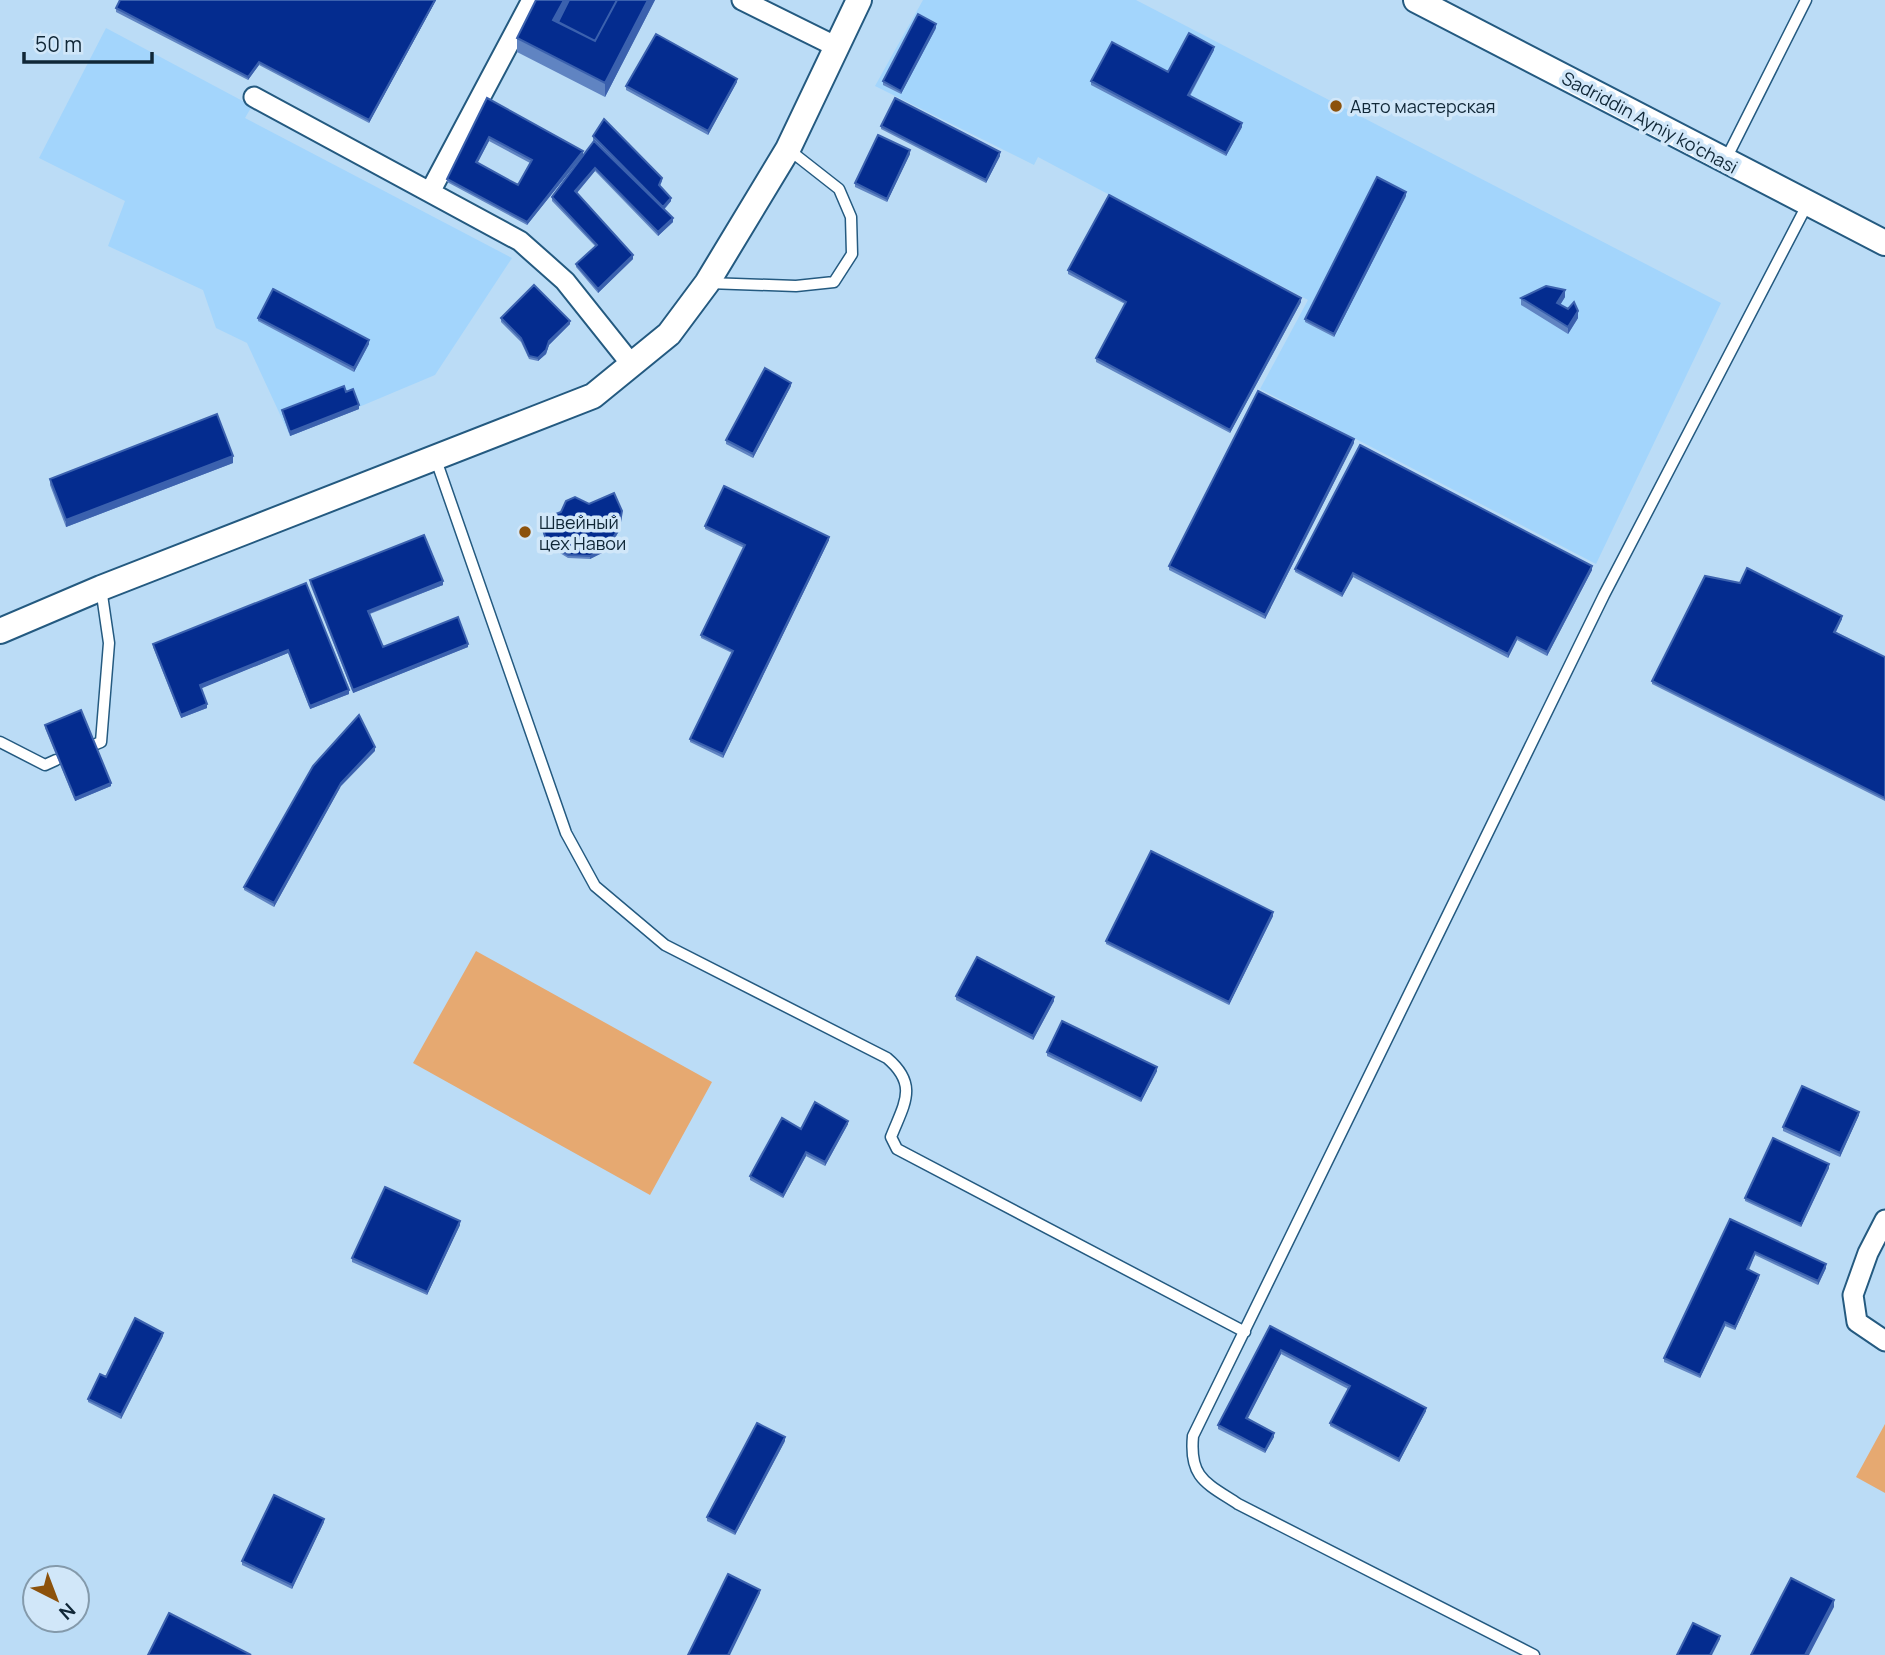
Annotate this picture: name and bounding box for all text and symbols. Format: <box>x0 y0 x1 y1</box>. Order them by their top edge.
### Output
scale bar <box>24 21 152 65</box>
text: 50 m <box>35 30 82 58</box>
street label: Sadriddin Ayniy ko'chasi <box>1558 65 1742 179</box>
place label: Авто мастерская <box>1350 94 1496 118</box>
marker: Авто мастерская <box>1328 98 1344 114</box>
place label: Швейный цех Навои <box>539 510 626 555</box>
marker: Швейный цех Навои <box>517 524 533 540</box>
north arrow <box>21 1564 91 1634</box>
text: N <box>54 1597 81 1626</box>

